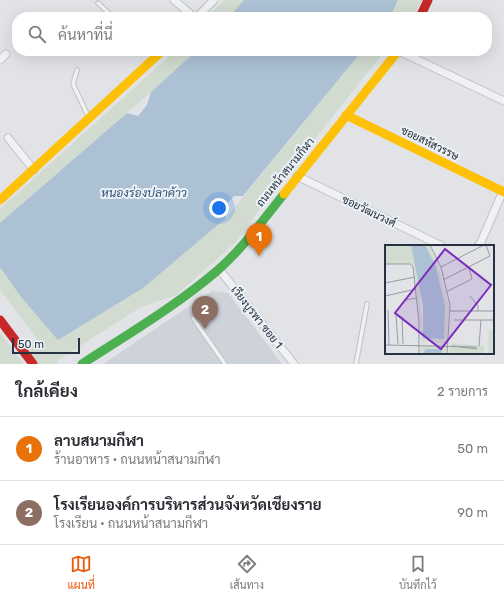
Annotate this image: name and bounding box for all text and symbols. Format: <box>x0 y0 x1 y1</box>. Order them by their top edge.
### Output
search box <box>12 12 492 56</box>
icon: search <box>26 23 48 45</box>
text: ค้นหาที่นี่ <box>58 26 113 44</box>
street label: ซอยสหัสวรรษ <box>399 123 462 163</box>
street label: ถนนหน้าสนามกีฬา <box>252 134 317 209</box>
water label: หนองร่องปลาค้าว <box>101 186 187 200</box>
street label: ซอยวัฒนวงศ์ <box>340 191 399 230</box>
your location <box>209 198 229 218</box>
pin: 1 <box>246 223 272 256</box>
inset map <box>385 245 494 354</box>
street label: เวียงบูรพา ซอย 1 <box>227 282 287 352</box>
pin: 2 <box>192 296 218 329</box>
scale bar <box>12 336 80 355</box>
text: 50 m <box>18 338 44 351</box>
text: ใกล้เคียง <box>16 381 78 401</box>
text: 2 รายการ <box>437 384 488 399</box>
text: ลาบสนามกีฬา <box>54 432 144 450</box>
text: 1 <box>26 441 32 456</box>
text: 50 m <box>457 441 488 456</box>
text: ร้านอาหาร · ถนนหน้าสนามกีฬา <box>54 452 221 467</box>
text: โรงเรียนองค์การบริหารส่วนจังหวัดเชียงราย <box>54 496 322 514</box>
text: 2 <box>25 505 33 520</box>
text: 90 m <box>457 505 488 520</box>
text: โรงเรียน · ถนนหน้าสนามกีฬา <box>54 516 208 531</box>
tab: แผนที่ <box>67 553 95 592</box>
tab: เส้นทาง <box>230 553 264 592</box>
tab: บันทึกไว้ <box>399 553 437 592</box>

